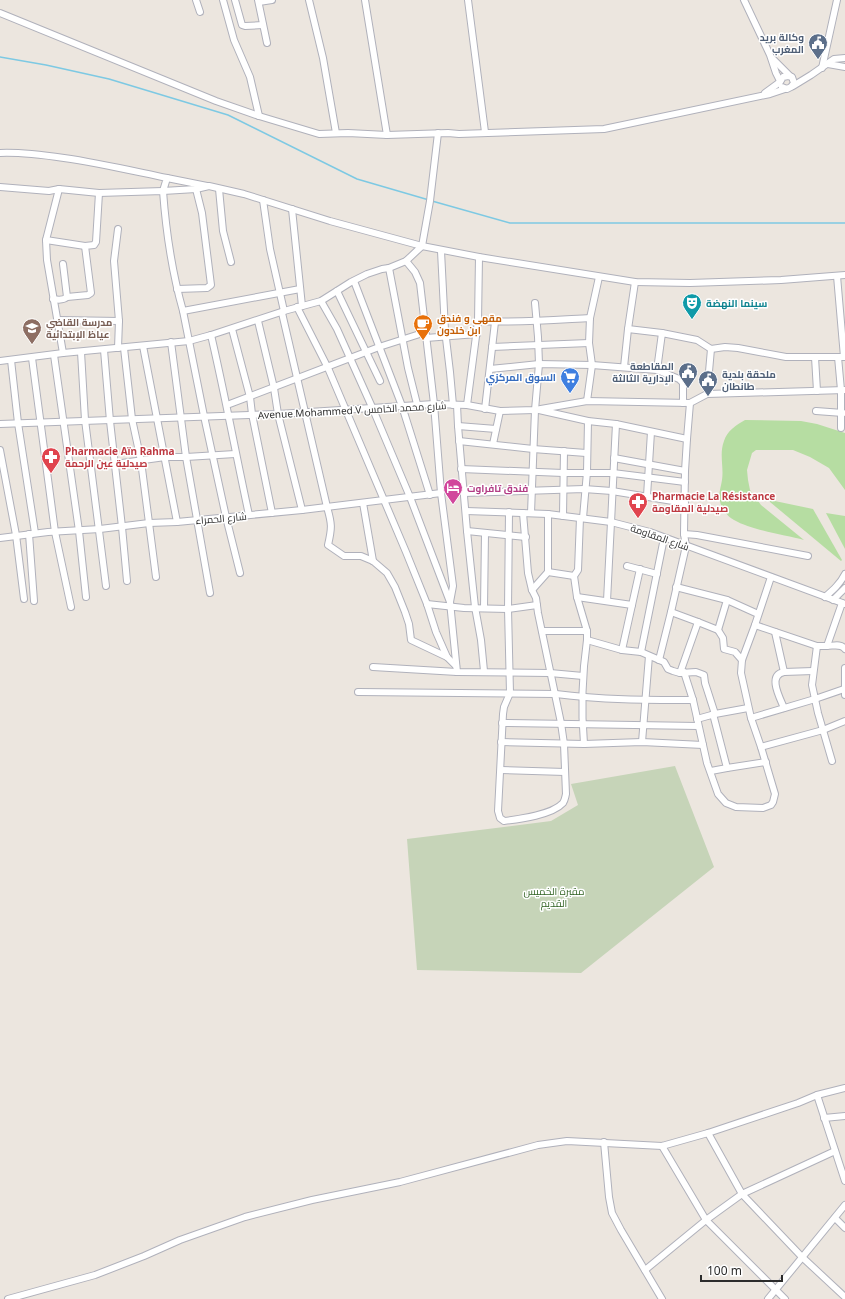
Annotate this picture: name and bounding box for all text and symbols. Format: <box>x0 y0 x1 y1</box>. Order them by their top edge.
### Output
place label: وكالة بريد المغرب <box>760 30 804 56</box>
public building icon: وكالة بريد المغرب <box>807 32 829 60</box>
theatre icon: سينما النهضة <box>681 292 703 320</box>
place label: سينما النهضة <box>706 296 767 310</box>
place label: مقهى و فندق ابن خلدون <box>437 311 502 337</box>
cafe icon: مقهى و فندق ابن خلدون <box>412 313 434 341</box>
place label: مدرسة القاضي عياظ الإبتدائية <box>46 315 112 341</box>
school or university icon: مدرسة القاضي عياظ الإبتدائية <box>21 317 43 345</box>
place label: المقاطعة الإدارية الثالثة <box>612 359 674 385</box>
public building icon: المقاطعة الإدارية الثالثة <box>677 361 699 389</box>
supermarket icon: السوق المركزي <box>559 366 581 394</box>
place label: ملحقة بلدية طانطان <box>722 367 776 393</box>
public building icon: ملحقة بلدية طانطان <box>697 369 719 397</box>
place label: السوق المركزي <box>486 370 556 386</box>
street label: Avenue Mohammed V شارع محمد الخامس <box>257 398 447 422</box>
place label: Pharmacie Aïn Rahma صيدلية عين الرحمة <box>65 444 174 470</box>
pharmacy icon: Pharmacie Aïn Rahma صيدلية عين الرحمة <box>40 446 62 474</box>
hotel icon: فندق تافراوت <box>442 477 464 505</box>
place label: فندق تافراوت <box>467 481 528 495</box>
place label: Pharmacie La Résistance صيدلية المقاومة <box>652 489 775 515</box>
pharmacy icon: Pharmacie La Résistance صيدلية المقاومة <box>627 491 649 519</box>
street label: شارع الحمراء <box>195 509 247 527</box>
street label: شارع المقاومة <box>629 520 691 554</box>
park label: مقبرة الخميس القديم <box>524 884 584 911</box>
scale bar <box>701 1257 782 1283</box>
text: 100 m <box>707 1262 742 1279</box>

